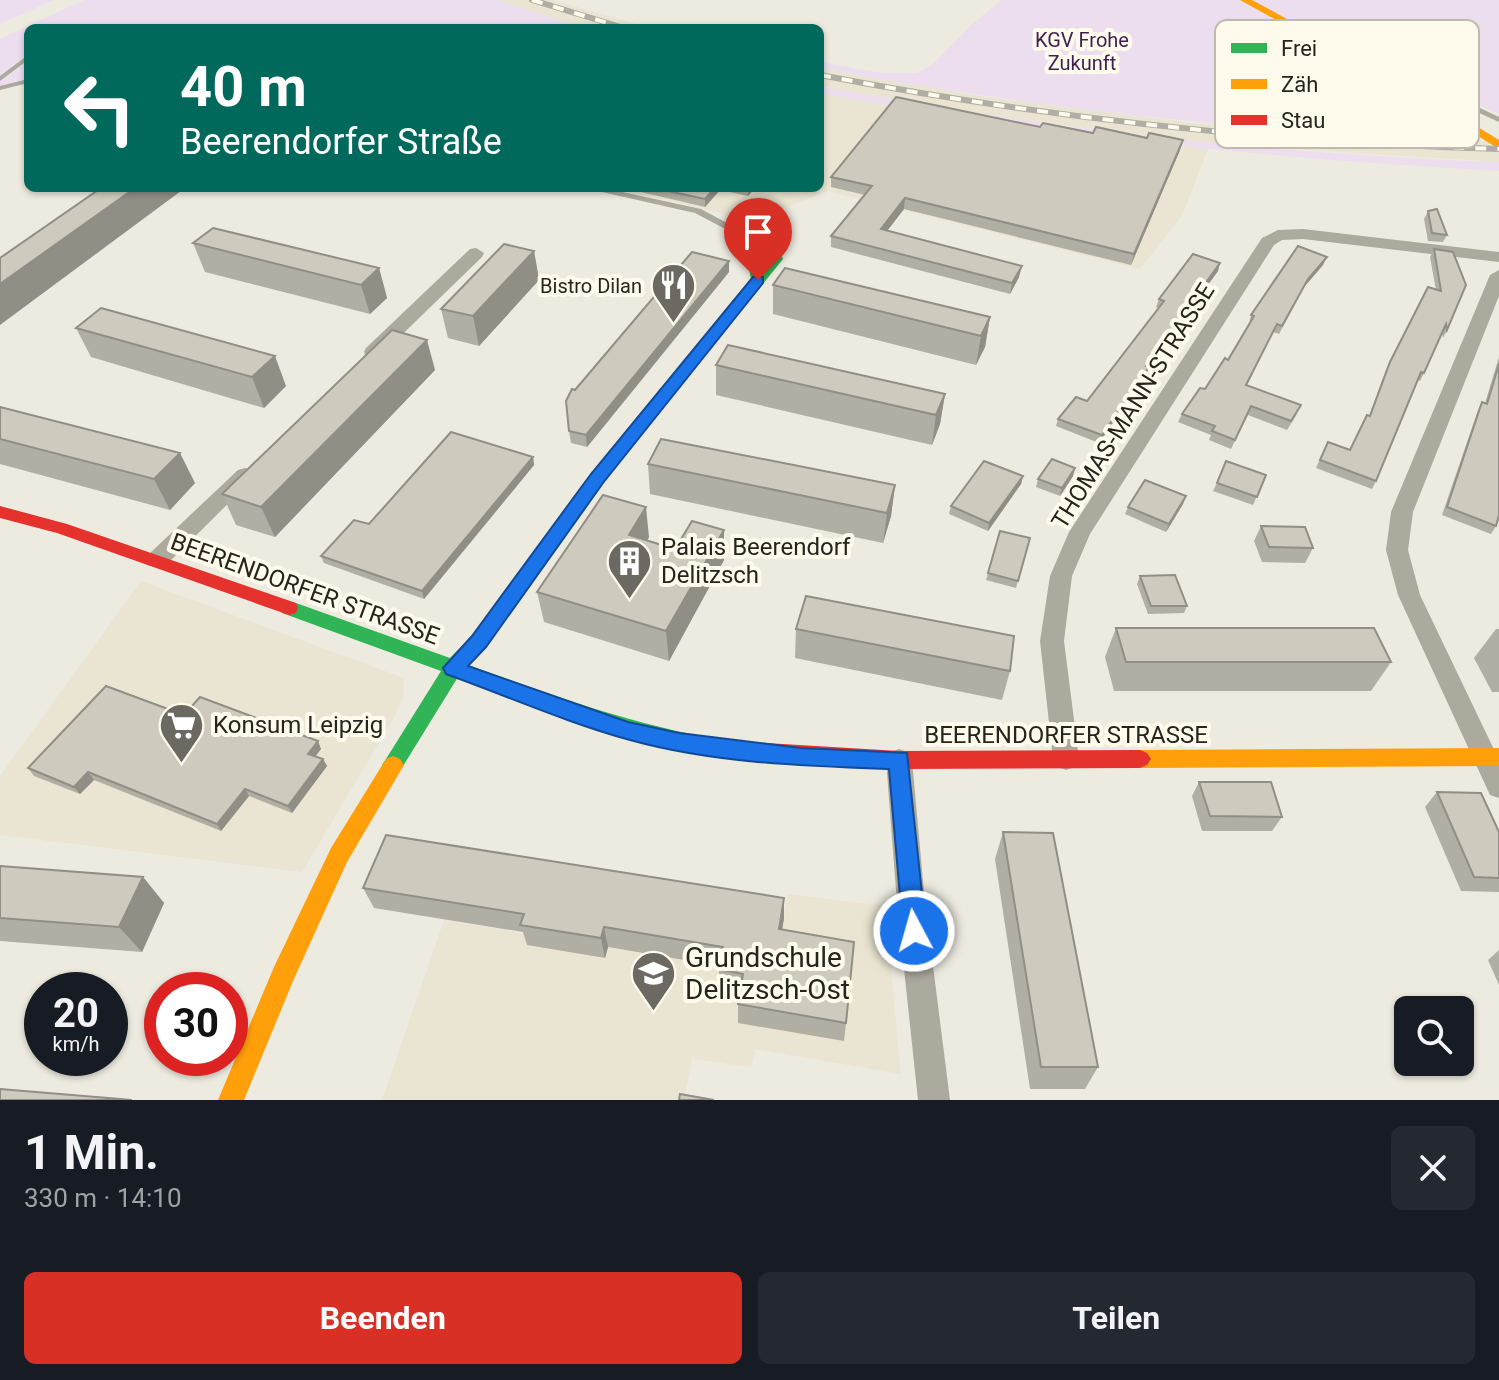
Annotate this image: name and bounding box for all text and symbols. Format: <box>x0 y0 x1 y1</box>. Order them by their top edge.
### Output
legend <box>1215 20 1479 148</box>
park label: KGV Frohe Zukunft <box>1035 28 1129 75</box>
text: Frei <box>1281 36 1317 61</box>
text: 40 m <box>180 54 307 120</box>
icon: left <box>48 56 152 160</box>
text: Zäh <box>1281 72 1318 97</box>
text: Stau <box>1281 108 1325 133</box>
text: Beerendorfer Straße <box>180 121 502 163</box>
pin <box>724 198 792 280</box>
icon: arrive <box>736 210 780 254</box>
restaurant icon: Bistro Dilan <box>649 262 697 325</box>
place label: Bistro Dilan <box>540 274 642 298</box>
street label: THOMAS-MANN-STRASSE <box>1046 278 1220 534</box>
street label: BEERENDORFER STRASSE <box>167 527 443 651</box>
place label: Palais Beerendorf Delitzsch <box>661 533 851 589</box>
building icon: Palais Beerendorf Delitzsch <box>606 537 654 600</box>
supermarket icon: Konsum Leipzig <box>158 701 206 764</box>
place label: Konsum Leipzig <box>213 711 383 739</box>
street label: BEERENDORFER STRASSE <box>924 721 1208 749</box>
position arrow <box>872 889 956 973</box>
place label: Grundschule Delitzsch-Ost <box>685 941 850 1006</box>
school or university icon: Grundschule Delitzsch-Ost <box>630 949 678 1012</box>
speed limit sign: 30 <box>144 972 248 1076</box>
text: 20 <box>53 990 99 1037</box>
map controls <box>1394 996 1474 1076</box>
button: search <box>1394 996 1474 1076</box>
text: km/h <box>53 1032 99 1056</box>
text: 1 Min. <box>24 1124 159 1181</box>
button: close <box>1391 1126 1475 1210</box>
text: 330 m · 14:10 <box>24 1183 182 1213</box>
button: Beenden <box>24 1272 742 1364</box>
button: Teilen <box>758 1272 1475 1364</box>

